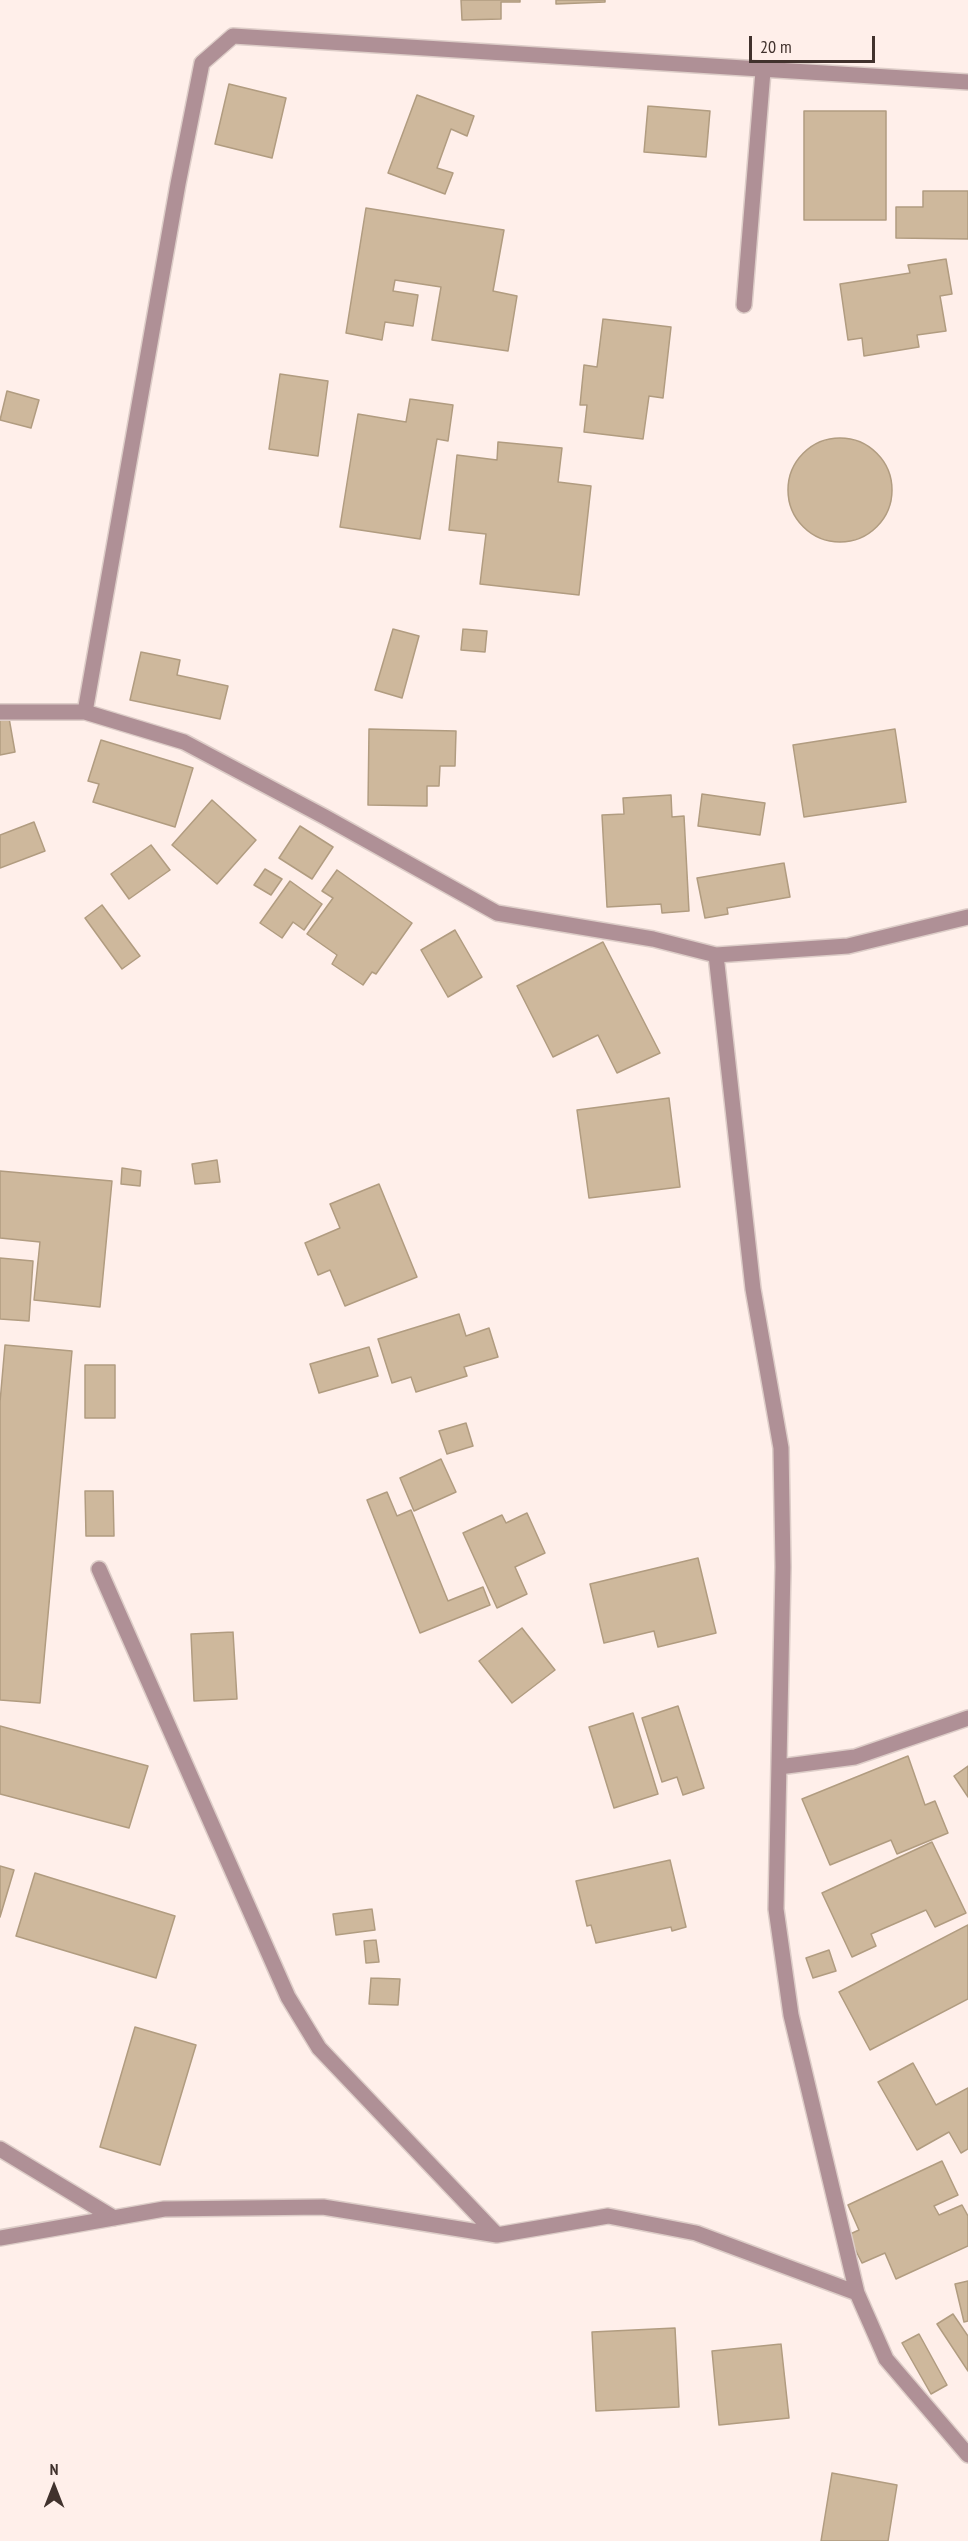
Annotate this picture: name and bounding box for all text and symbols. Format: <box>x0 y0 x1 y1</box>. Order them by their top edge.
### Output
scale bar <box>752 24 878 62</box>
text: 20 m <box>760 35 792 58</box>
north arrow <box>24 2457 84 2517</box>
text: N <box>50 2459 58 2479</box>

